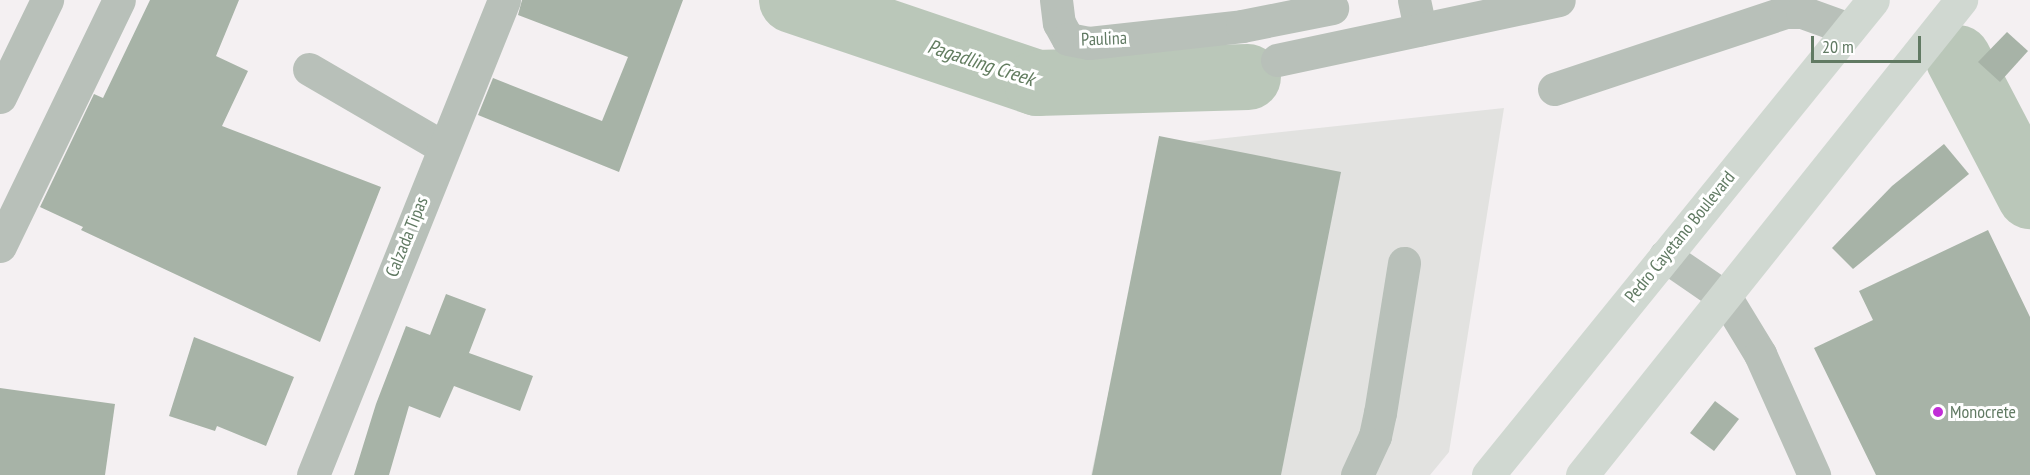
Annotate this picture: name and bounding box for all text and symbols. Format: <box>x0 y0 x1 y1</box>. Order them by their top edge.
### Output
scale bar <box>1814 24 1924 62</box>
street label: Paulina <box>1081 27 1127 51</box>
water label: Pagadling Creek <box>925 34 1037 92</box>
text: 20 m <box>1822 35 1854 58</box>
street label: Pedro Cayetano Boulevard <box>1620 167 1740 307</box>
street label: Calzada Tipas <box>381 194 433 280</box>
place label: Monocrete <box>1950 401 2016 423</box>
marker: Monocrete <box>1931 405 1945 419</box>

